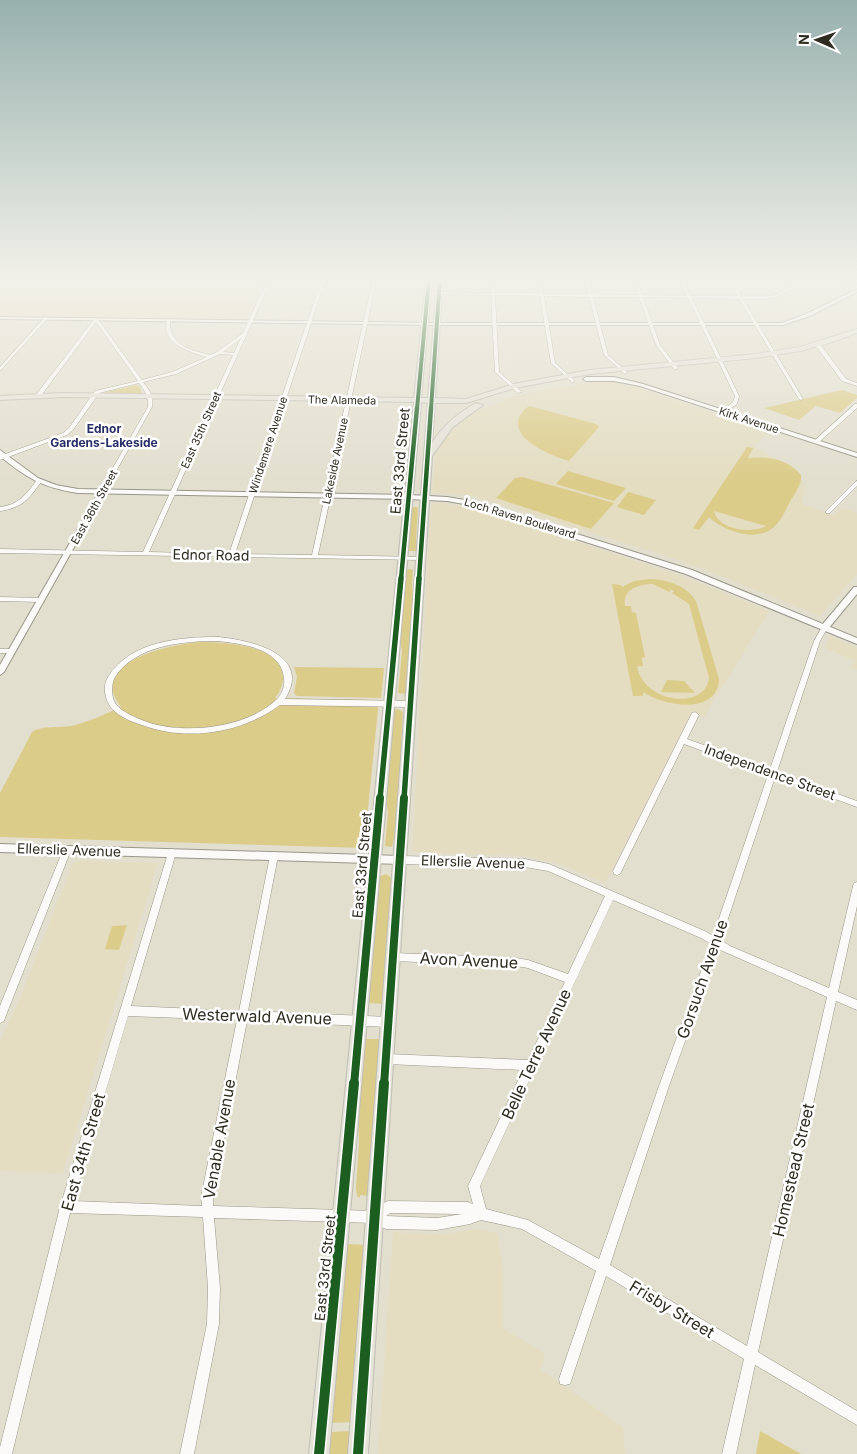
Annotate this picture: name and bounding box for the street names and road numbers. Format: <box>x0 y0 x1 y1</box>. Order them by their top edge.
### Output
street label: East 35th Street <box>178 389 224 471</box>
street label: The Alameda <box>308 392 376 408</box>
street label: Windemere Avenue <box>246 395 290 495</box>
street label: Kirk Avenue <box>717 404 781 436</box>
street label: East 33rd Street <box>386 407 413 515</box>
street label: Lakeside Avenue <box>319 417 351 505</box>
street label: East 36th Street <box>68 467 120 547</box>
street label: Loch Raven Boulevard <box>463 494 577 542</box>
street label: Ednor Road <box>173 545 249 564</box>
street label: Independence Street <box>702 740 838 803</box>
street label: East 33rd Street <box>348 811 375 919</box>
street label: Ellerslie Avenue <box>17 839 121 860</box>
street label: Ellerslie Avenue <box>421 851 525 872</box>
street label: Gorsuch Avenue <box>672 917 732 1041</box>
street label: Avon Avenue <box>419 947 519 973</box>
street label: Belle Terre Avenue <box>497 985 575 1123</box>
street label: Westerwald Avenue <box>182 1003 332 1029</box>
street label: Venable Avenue <box>199 1077 239 1201</box>
street label: East 34th Street <box>57 1091 109 1213</box>
street label: Homestead Street <box>768 1101 818 1239</box>
street label: East 33rd Street <box>310 1214 339 1322</box>
street label: Frisby Street <box>626 1276 718 1342</box>

